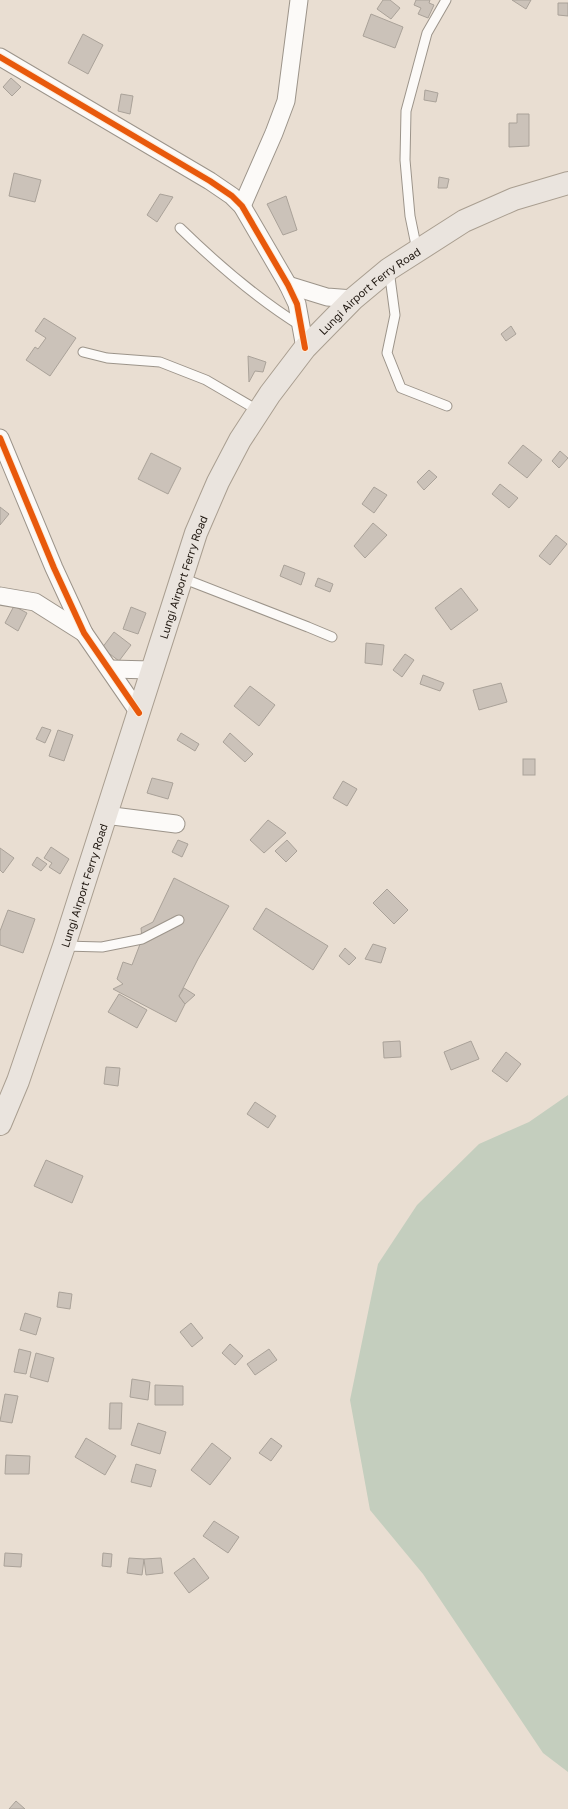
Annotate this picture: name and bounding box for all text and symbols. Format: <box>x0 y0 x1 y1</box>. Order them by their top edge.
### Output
street label: Lungi Airport Ferry Road <box>316 244 423 337</box>
street label: Lungi Airport Ferry Road <box>156 513 209 640</box>
street label: Lungi Airport Ferry Road <box>58 822 109 949</box>

